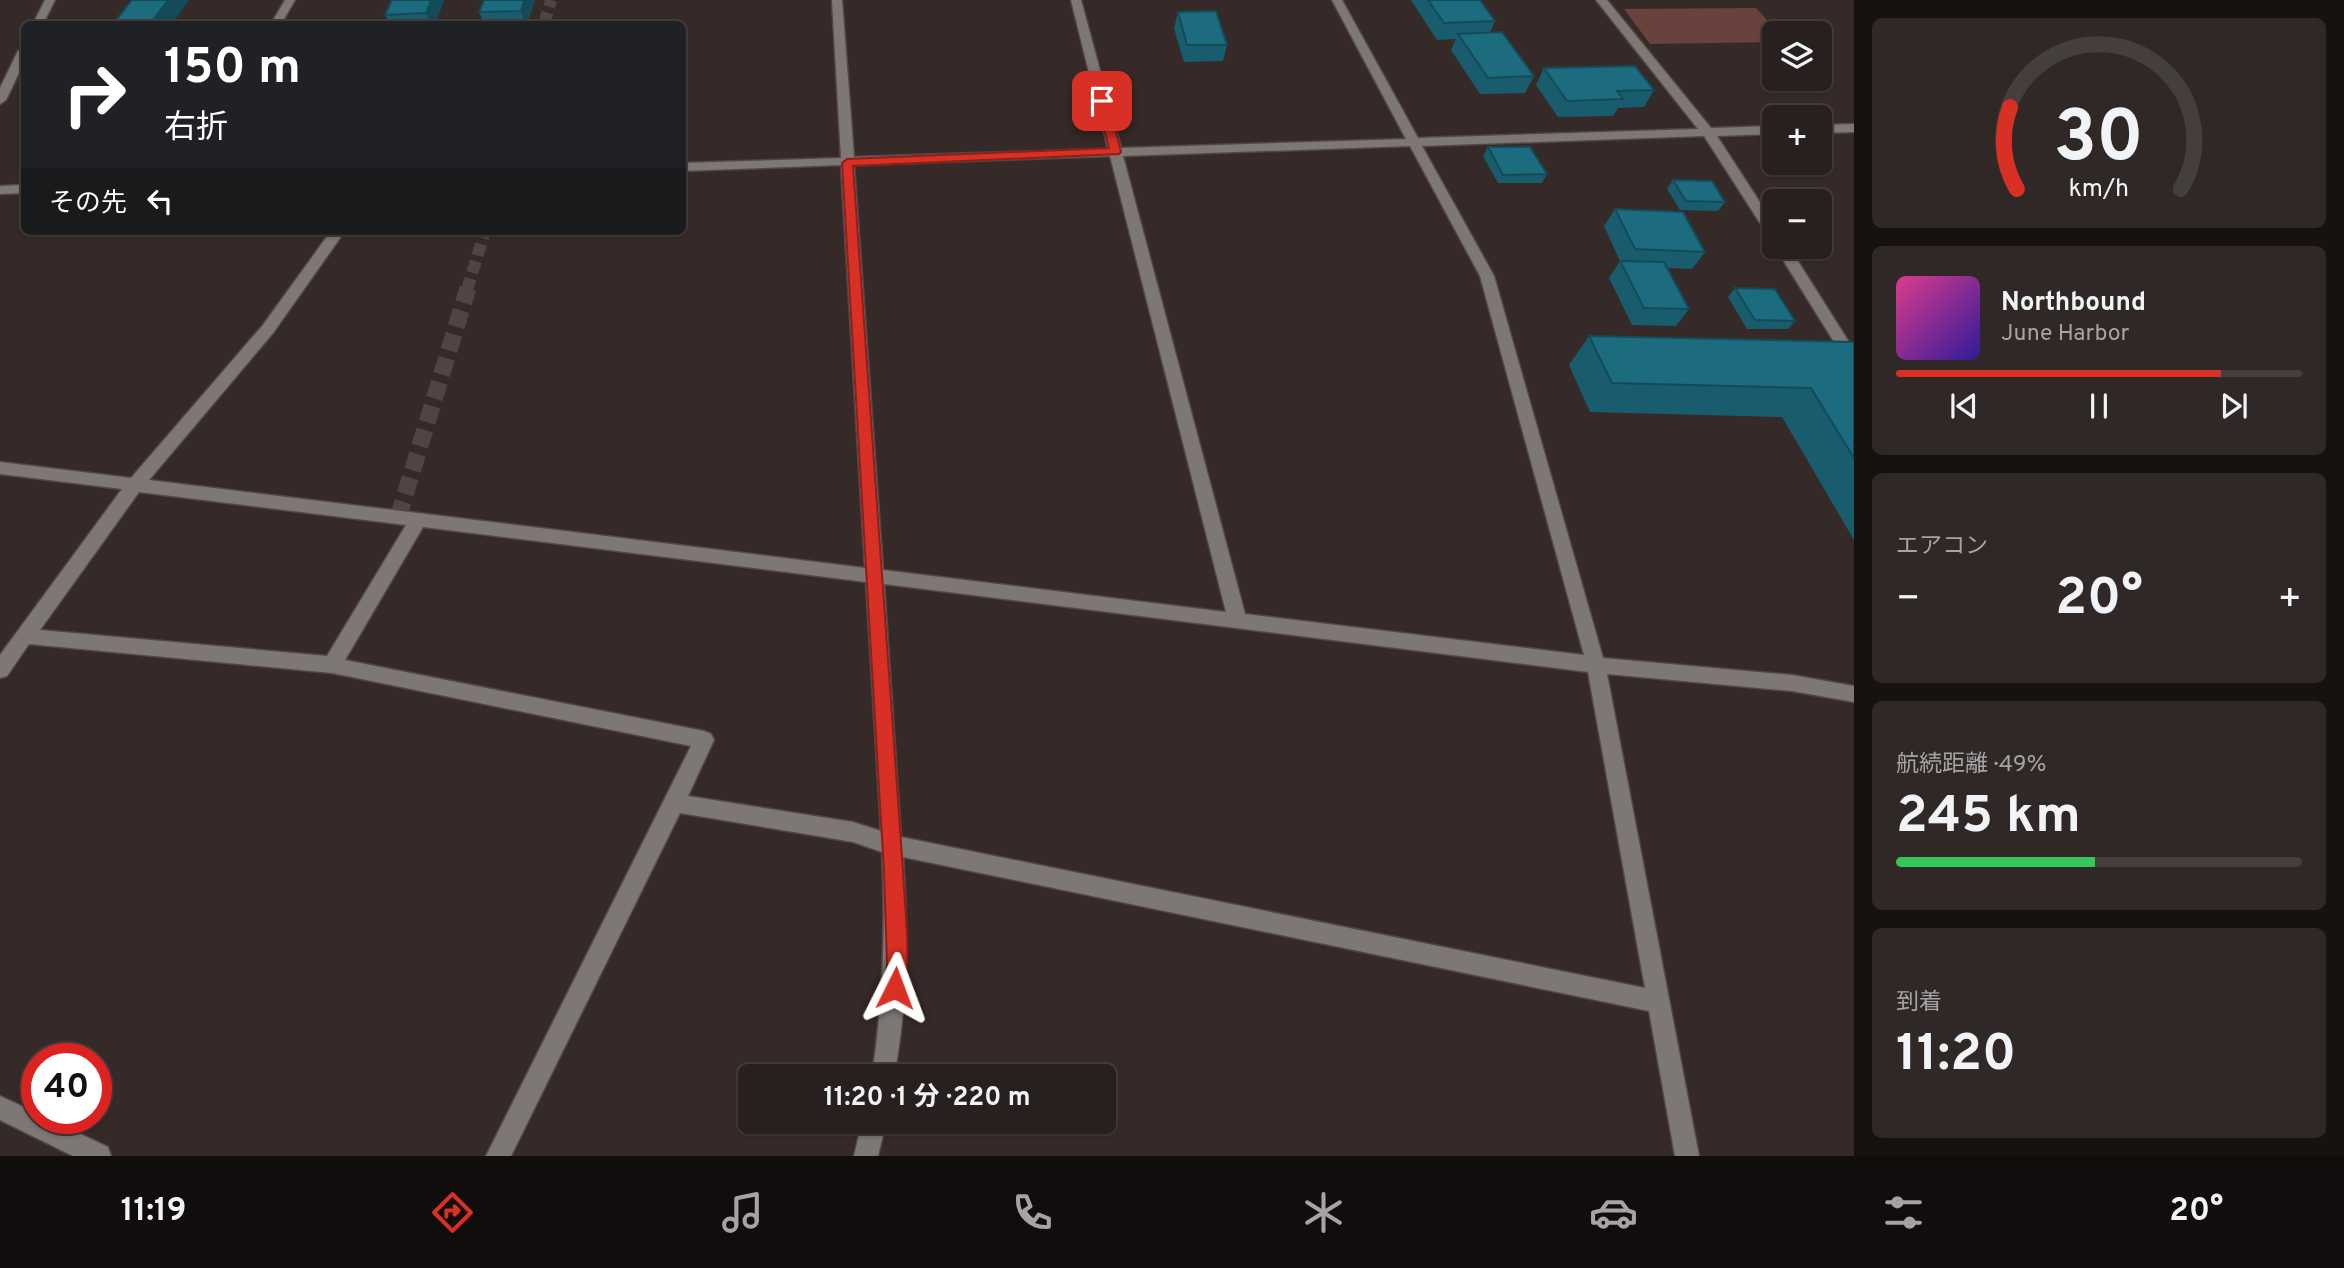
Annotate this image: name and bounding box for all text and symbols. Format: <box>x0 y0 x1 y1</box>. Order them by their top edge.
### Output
map controls <box>1762 21 1832 259</box>
button: layers <box>1762 21 1832 91</box>
text: 150 m <box>164 39 301 101</box>
icon: right <box>49 49 140 140</box>
pin <box>1072 71 1132 131</box>
icon: arrive <box>1083 82 1121 120</box>
text: 30 <box>2054 95 2144 187</box>
button: + <box>1762 105 1832 175</box>
text: 右折 <box>164 109 228 149</box>
text: km/h <box>2069 174 2129 206</box>
icon: left <box>141 182 179 220</box>
text: その先 <box>49 188 127 221</box>
button: − <box>1762 189 1832 259</box>
text: Northbound <box>2001 287 2146 320</box>
text: June Harbor <box>2001 320 2129 349</box>
icon: previous <box>1945 387 1983 425</box>
icon: pause <box>2080 387 2118 425</box>
icon: next <box>2215 387 2253 425</box>
text: エアコン <box>1896 533 1988 562</box>
text: 20° <box>2055 567 2143 633</box>
text: − <box>1896 576 1921 625</box>
text: + <box>2277 576 2302 625</box>
text: 航続距離 · 49% <box>1896 751 2047 780</box>
text: 245 km <box>1896 785 2081 851</box>
position arrow <box>858 951 932 1025</box>
text: 到着 <box>1896 989 1942 1018</box>
text: 11:20 <box>1896 1023 2016 1089</box>
speed limit sign: 40 <box>21 1043 112 1134</box>
text: 11:20 · 1 分 · 220 m <box>823 1082 1031 1115</box>
icon: directions <box>428 1188 477 1237</box>
icon: music <box>718 1188 767 1237</box>
icon: phone <box>1008 1188 1057 1237</box>
icon: climate <box>1299 1188 1348 1237</box>
icon: car <box>1589 1188 1638 1237</box>
icon: filters <box>1879 1188 1928 1237</box>
text: 11:19 <box>121 1192 186 1232</box>
text: 20° <box>2169 1192 2223 1232</box>

